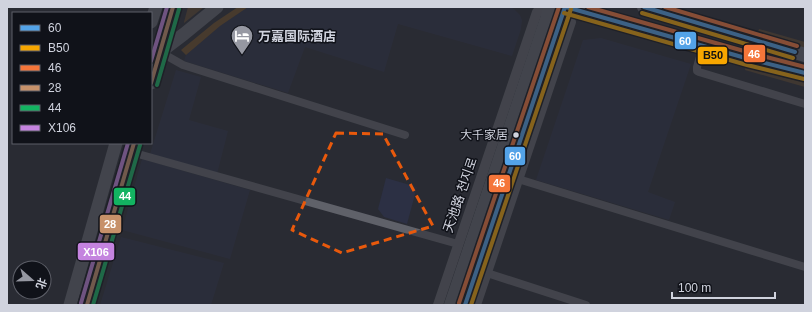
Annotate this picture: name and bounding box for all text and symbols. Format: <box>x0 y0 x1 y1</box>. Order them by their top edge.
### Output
legend <box>12 12 152 144</box>
text: 60 <box>48 21 62 35</box>
hotel icon: 万嘉国际酒店 <box>229 23 255 56</box>
place label: 万嘉国际酒店 <box>258 29 336 44</box>
line badge: 60 <box>674 31 697 50</box>
text: 60 <box>679 35 691 47</box>
text: B50 <box>48 41 70 55</box>
line badge: 46 <box>743 44 766 63</box>
line badge: B50 <box>697 46 728 65</box>
text: 46 <box>748 48 760 60</box>
text: B50 <box>703 49 723 61</box>
text: 46 <box>48 61 62 75</box>
text: 28 <box>48 81 62 95</box>
text: 44 <box>48 101 62 115</box>
text: X106 <box>48 121 76 135</box>
place label: 大千家居 <box>460 128 508 142</box>
marker: 大千家居 <box>511 130 521 140</box>
line badge: 60 <box>504 146 526 166</box>
text: 60 <box>509 150 521 162</box>
street label: 天池路 천지로 <box>440 155 480 235</box>
line badge: 46 <box>488 174 511 193</box>
text: 46 <box>493 177 505 189</box>
line badge: 44 <box>113 187 136 206</box>
text: 44 <box>119 190 132 202</box>
line badge: 28 <box>99 214 122 234</box>
text: 28 <box>104 218 116 230</box>
line badge: X106 <box>77 242 115 261</box>
text: X106 <box>83 246 109 258</box>
north arrow <box>12 260 52 300</box>
scale bar <box>672 274 775 300</box>
text: 北 <box>34 276 49 291</box>
text: 100 m <box>678 281 711 295</box>

